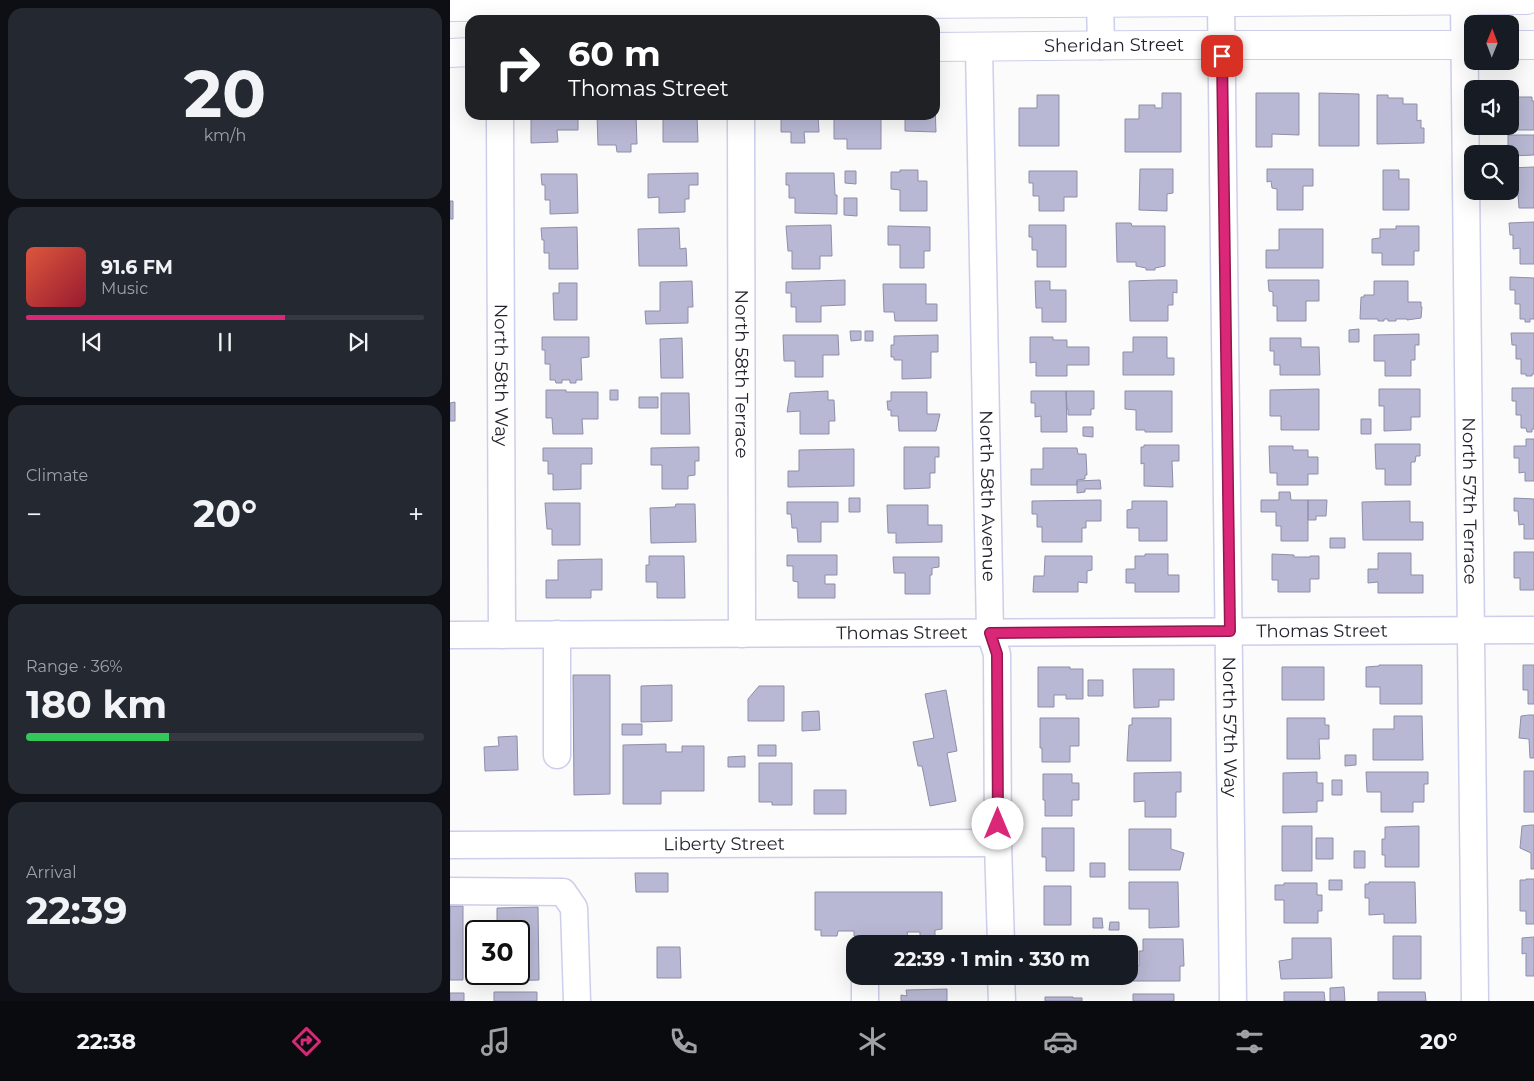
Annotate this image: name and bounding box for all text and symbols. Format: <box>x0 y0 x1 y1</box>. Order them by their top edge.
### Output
north arrow <box>1464 15 1519 70</box>
map controls <box>1464 15 1519 200</box>
text: 60 m <box>568 32 661 75</box>
street label: Sheridan Street <box>1044 34 1184 57</box>
icon: right <box>485 35 550 100</box>
pin <box>1201 35 1243 77</box>
icon: arrive <box>1208 42 1236 70</box>
text: 20 <box>184 54 266 133</box>
text: Thomas Street <box>568 75 729 102</box>
button: sound <box>1464 80 1519 135</box>
text: km/h <box>204 126 246 145</box>
button: search <box>1464 145 1519 200</box>
text: 91.6 FM <box>101 256 173 279</box>
text: Music <box>101 279 148 298</box>
street label: North 58th Terrace <box>730 290 753 459</box>
street label: North 58th Way <box>490 304 512 447</box>
icon: previous <box>78 328 106 356</box>
icon: pause <box>211 328 239 356</box>
icon: next <box>344 328 372 356</box>
street label: North 58th Avenue <box>975 410 1000 582</box>
street label: North 57th Terrace <box>1458 417 1481 585</box>
text: Climate <box>26 466 88 485</box>
text: 20° <box>193 490 257 537</box>
text: − <box>26 497 42 531</box>
text: + <box>408 497 424 531</box>
street label: Thomas Street <box>1256 620 1388 642</box>
street label: Thomas Street <box>836 622 968 644</box>
street label: North 57th Way <box>1218 656 1242 798</box>
text: Range · 36% <box>26 657 123 676</box>
text: 180 km <box>26 681 167 728</box>
position arrow <box>971 797 1023 849</box>
street label: Liberty Street <box>663 833 785 855</box>
text: Arrival <box>26 863 76 882</box>
text: 22:39 <box>26 887 128 934</box>
speed limit sign: 30 <box>465 920 530 985</box>
text: 22:39 · 1 min · 330 m <box>894 948 1090 971</box>
icon: directions <box>289 1024 324 1059</box>
icon: music <box>478 1024 513 1059</box>
icon: phone <box>666 1024 701 1059</box>
icon: climate <box>855 1024 890 1059</box>
icon: car <box>1043 1024 1078 1059</box>
icon: filters <box>1232 1024 1267 1059</box>
text: 22:38 <box>77 1028 136 1055</box>
text: 20° <box>1420 1028 1457 1055</box>

